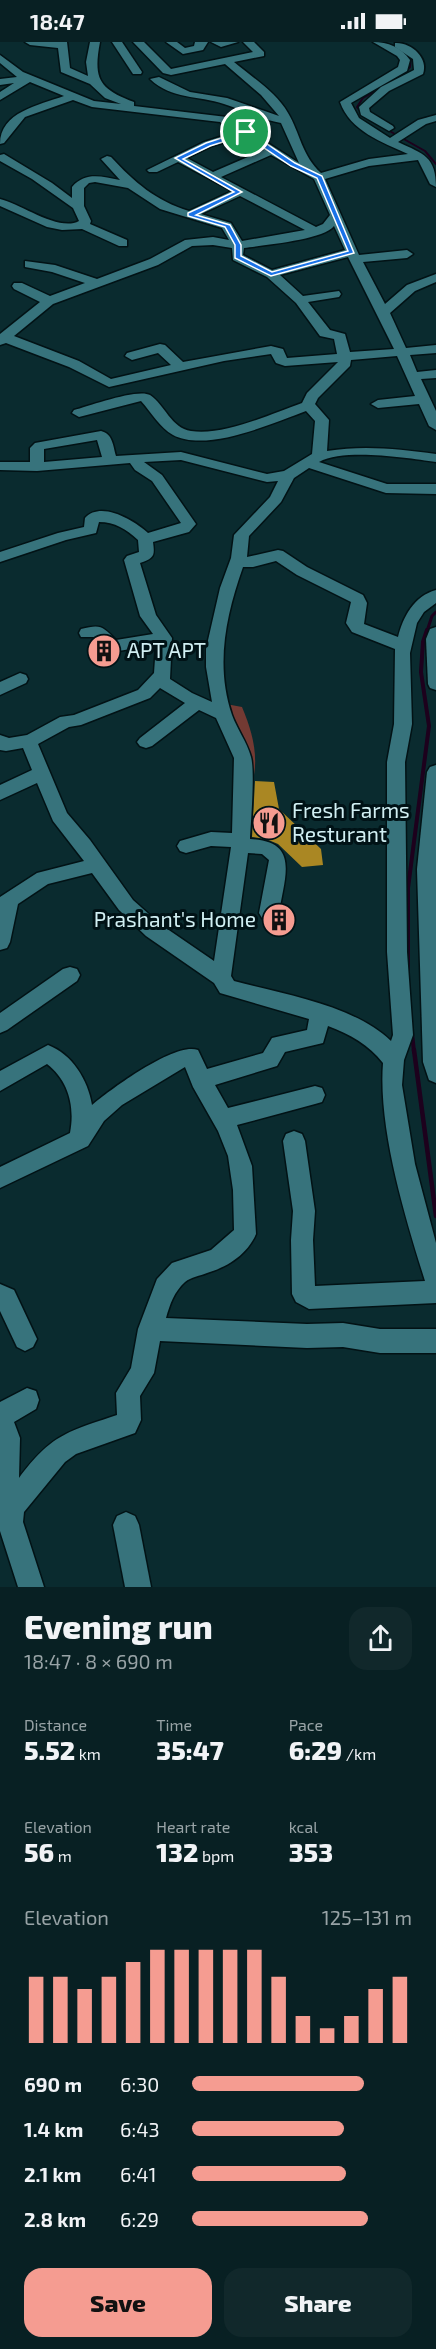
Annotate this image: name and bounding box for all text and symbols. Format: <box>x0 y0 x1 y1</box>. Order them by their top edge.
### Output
text: 18:47 <box>30 8 85 34</box>
pin <box>220 106 271 157</box>
icon: arrive <box>229 115 262 148</box>
building icon: APT APT <box>86 633 122 669</box>
place label: APT APT <box>127 637 206 662</box>
place label: Fresh Farms Resturant <box>292 797 410 846</box>
restaurant icon: Fresh Farms Resturant <box>251 805 287 841</box>
building icon: Prashant's Home <box>261 902 297 938</box>
place label: Prashant's Home <box>94 906 256 931</box>
text: Evening run <box>24 1606 213 1646</box>
button: share <box>349 1607 412 1670</box>
text: 18:47 · 8 × 690 m <box>24 1649 173 1673</box>
text: Distance <box>24 1715 87 1734</box>
text: Time <box>156 1715 192 1734</box>
text: Pace <box>289 1715 323 1734</box>
text: 5.52 <box>24 1734 75 1765</box>
text: 35:47 <box>156 1734 224 1765</box>
text: 6:29 <box>289 1734 342 1765</box>
text: km <box>75 1744 101 1763</box>
text: /km <box>342 1744 376 1763</box>
text: Elevation <box>24 1817 92 1836</box>
text: Heart rate <box>156 1817 230 1836</box>
text: kcal <box>289 1817 318 1836</box>
text: 56 <box>24 1836 54 1867</box>
text: 132 <box>156 1836 198 1867</box>
text: 353 <box>289 1836 333 1867</box>
text: m <box>54 1846 72 1865</box>
text: bpm <box>198 1846 234 1865</box>
text: Elevation <box>24 1905 109 1929</box>
text: 125–131 m <box>322 1905 412 1929</box>
text: 690 m <box>24 2072 82 2096</box>
text: 6:30 <box>120 2072 159 2096</box>
text: 1.4 km <box>24 2117 83 2141</box>
text: 6:43 <box>120 2117 160 2141</box>
text: 2.1 km <box>24 2162 81 2186</box>
text: 6:41 <box>120 2162 156 2186</box>
text: 2.8 km <box>24 2207 86 2231</box>
text: 6:29 <box>120 2207 159 2231</box>
button: Save <box>24 2268 212 2337</box>
button: Share <box>224 2268 412 2337</box>

